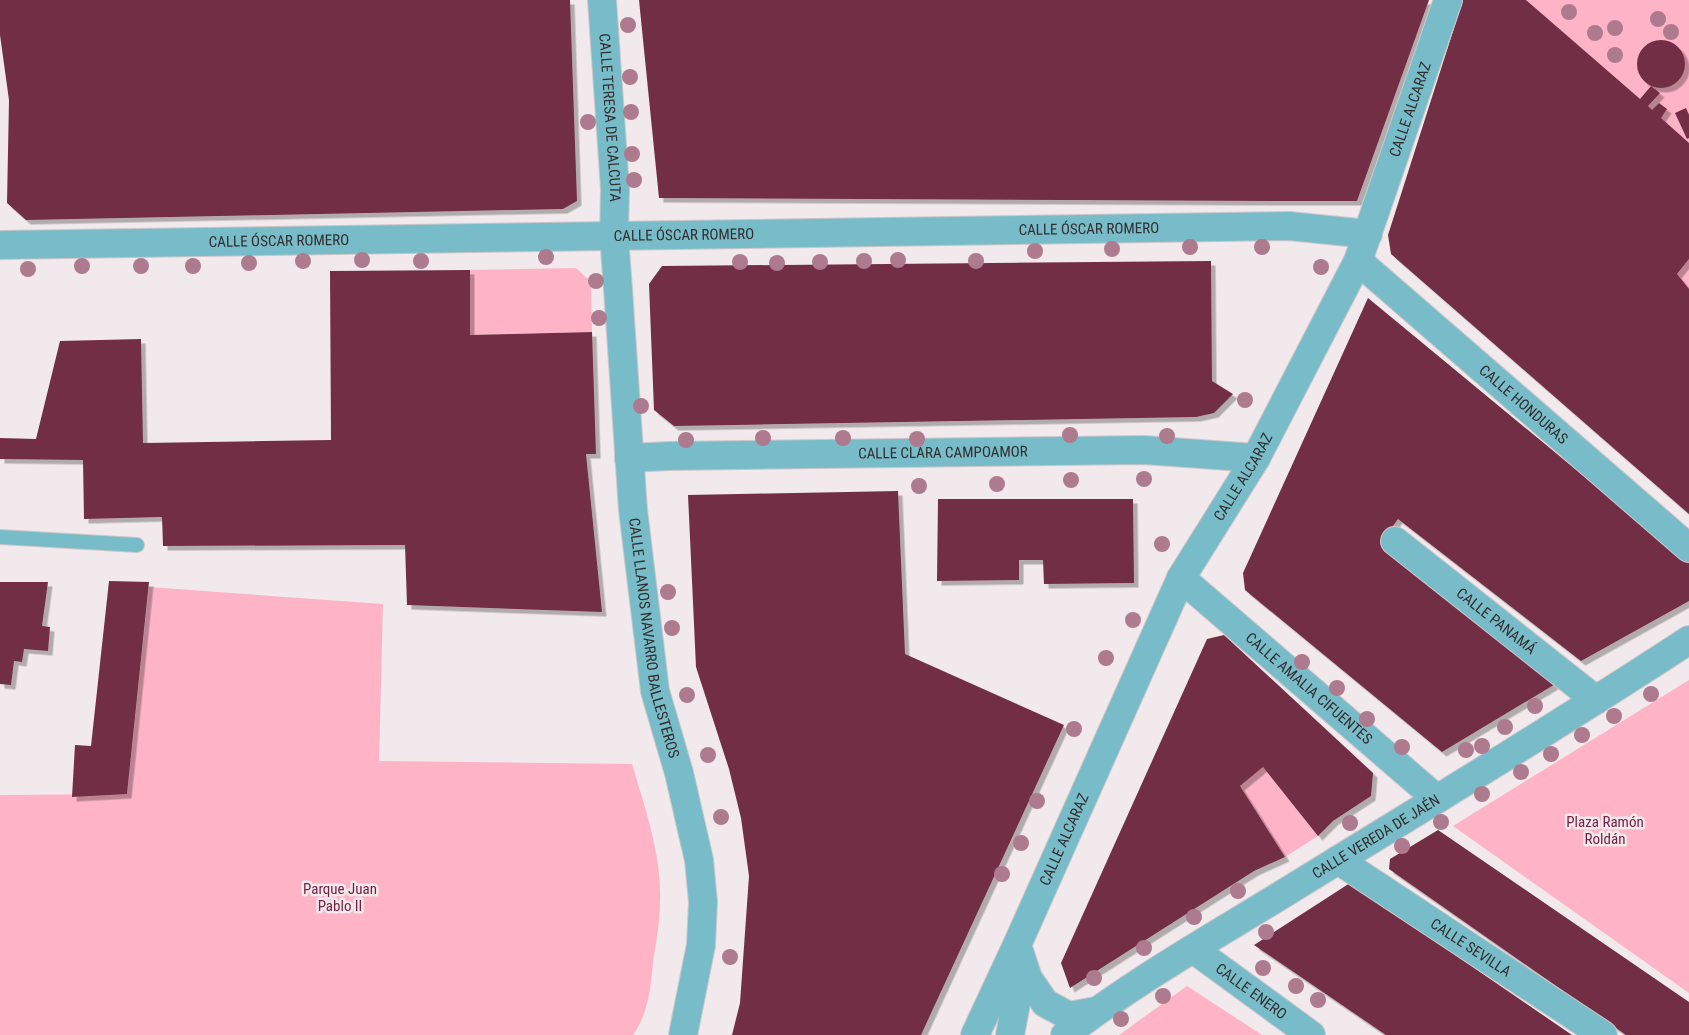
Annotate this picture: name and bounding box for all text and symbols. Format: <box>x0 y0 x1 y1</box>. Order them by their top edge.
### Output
street label: CALLE TERESA DE CALCUTA <box>595 33 624 203</box>
street label: CALLE ALCARAZ <box>1386 59 1435 159</box>
street label: CALLE ÓSCAR ROMERO <box>1018 219 1159 239</box>
street label: CALLE ÓSCAR ROMERO <box>614 225 754 245</box>
street label: CALLE ÓSCAR ROMERO <box>209 231 349 251</box>
street label: CALLE HONDURAS <box>1475 361 1572 448</box>
street label: CALLE ALCARAZ <box>1210 430 1276 524</box>
street label: CALLE CLARA CAMPOAMOR <box>858 442 1028 463</box>
street label: CALLE LLANOS NAVARRO BALLESTEROS <box>625 517 683 760</box>
street label: CALLE PANAMÁ <box>1453 584 1540 658</box>
street label: CALLE AMALIA CIFUENTES <box>1242 629 1376 748</box>
street label: CALLE ALCARAZ <box>1036 790 1093 888</box>
street label: CALLE VEREDA DE JAÉN <box>1309 791 1443 883</box>
park label: Plaza Ramón Roldán <box>1566 813 1644 848</box>
park label: Parque Juan Pablo II <box>303 880 377 915</box>
street label: CALLE SEVILLA <box>1427 915 1515 981</box>
street label: CALLE ENERO <box>1212 960 1290 1023</box>

